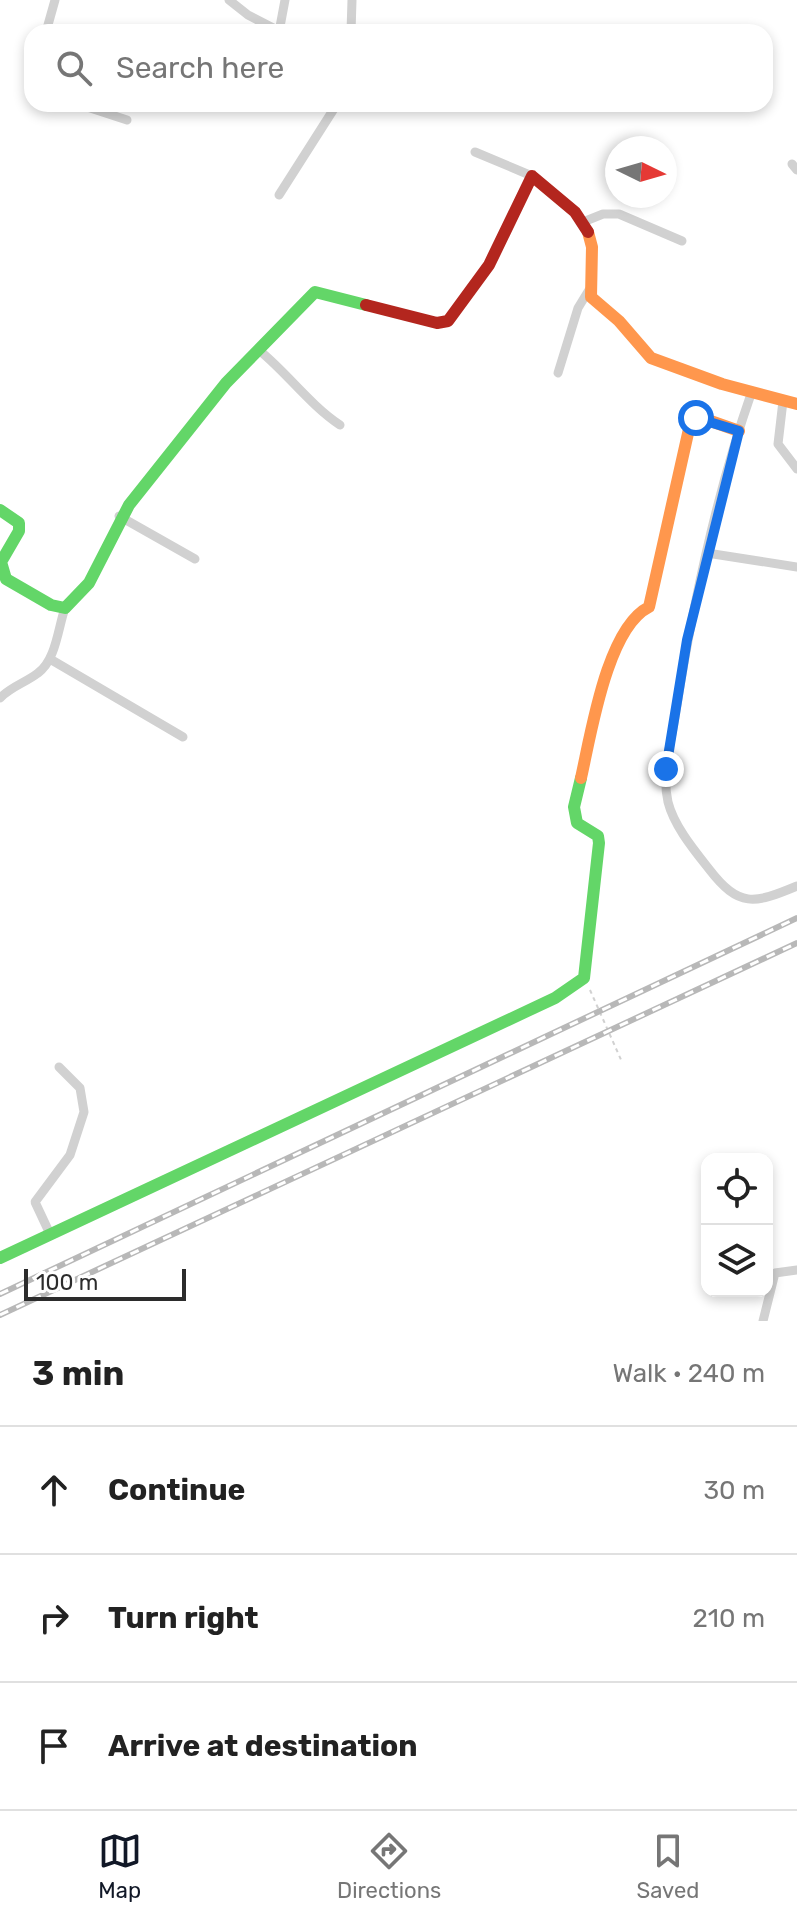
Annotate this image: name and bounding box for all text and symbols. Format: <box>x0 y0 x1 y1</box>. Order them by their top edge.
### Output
search box <box>24 24 773 112</box>
icon: search <box>52 46 96 90</box>
text: Search here <box>116 50 284 86</box>
north arrow <box>605 136 677 208</box>
route start <box>678 400 714 436</box>
route end <box>648 751 684 787</box>
map controls <box>701 1153 773 1297</box>
button: locate <box>701 1153 773 1225</box>
button: layers <box>701 1225 773 1297</box>
scale bar <box>24 1265 186 1301</box>
text: 100 m <box>36 1269 98 1296</box>
text: 3 min <box>32 1353 124 1394</box>
text: Walk · 240 m <box>612 1358 765 1389</box>
icon: ahead <box>32 1468 76 1512</box>
text: Continue <box>108 1472 245 1508</box>
text: 30 m <box>703 1475 765 1506</box>
icon: right <box>32 1596 76 1640</box>
text: Turn right <box>108 1600 259 1636</box>
text: 210 m <box>693 1603 765 1634</box>
icon: arrive <box>32 1724 76 1768</box>
text: Arrive at destination <box>108 1728 418 1764</box>
tab: Map <box>98 1829 142 1904</box>
tab: Directions <box>337 1829 441 1904</box>
tab: Saved <box>637 1829 699 1904</box>

